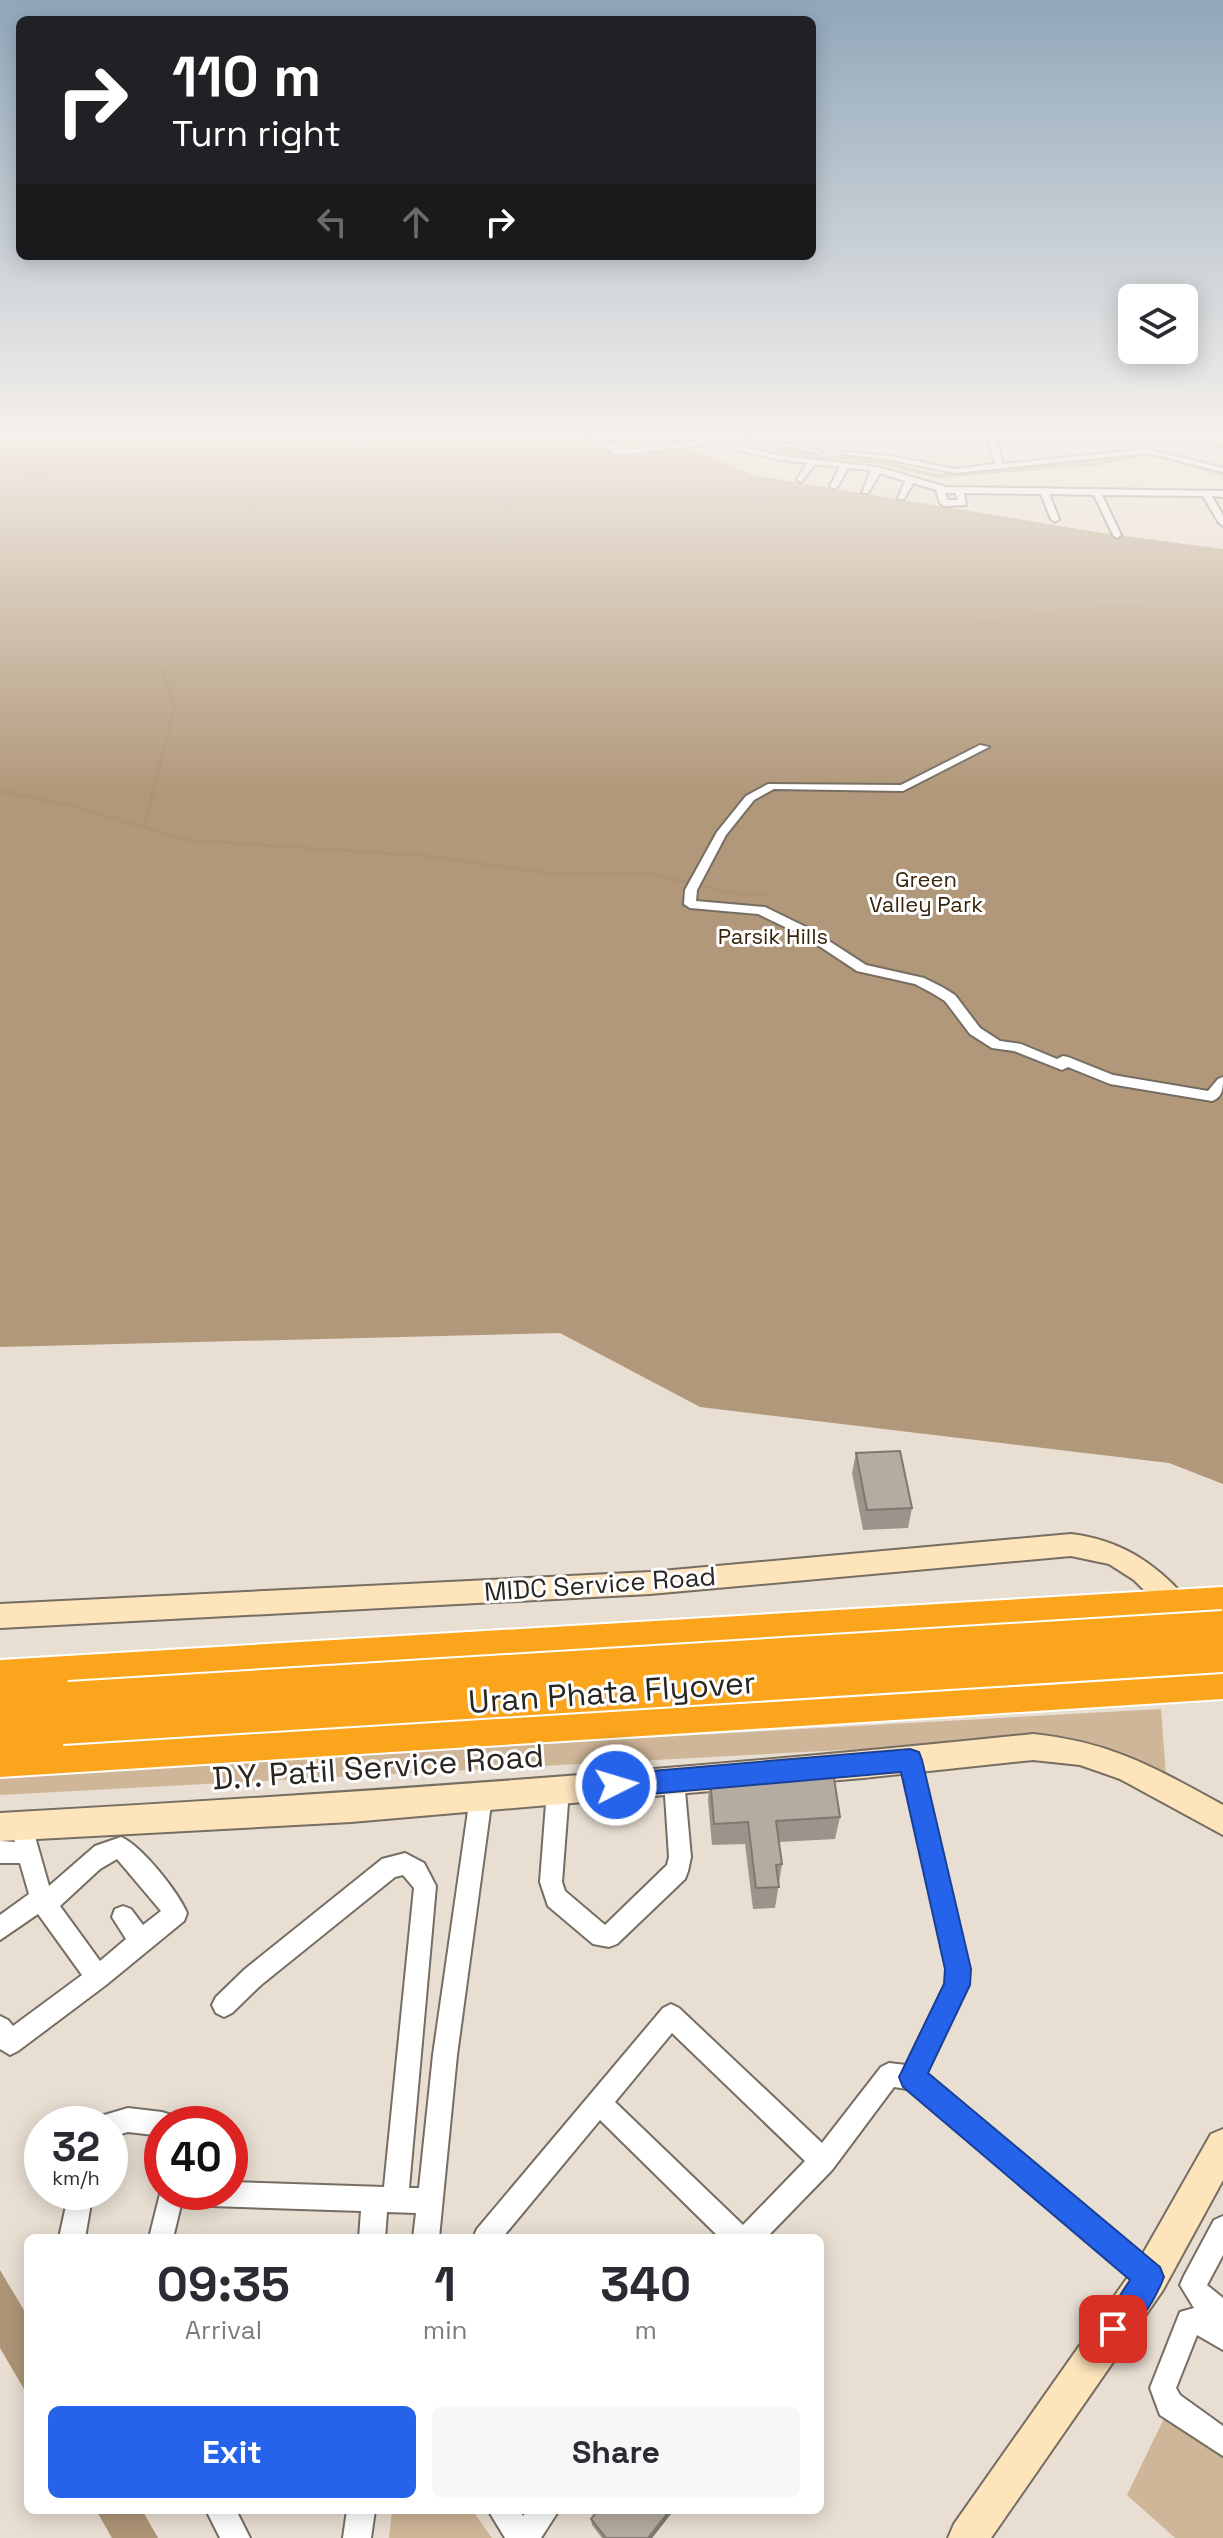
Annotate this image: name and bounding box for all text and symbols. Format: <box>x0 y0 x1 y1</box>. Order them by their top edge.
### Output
text: 110 m <box>172 41 321 112</box>
icon: right <box>40 48 144 152</box>
text: Turn right <box>172 111 341 157</box>
icon: left <box>310 200 354 244</box>
icon: ahead <box>394 200 438 244</box>
icon: right <box>478 200 522 244</box>
map controls <box>1118 284 1198 364</box>
button: layers <box>1118 284 1198 364</box>
park label: Green Valley Park <box>869 865 983 918</box>
park label: Parsik Hills <box>718 922 828 950</box>
street label: MIDC Service Road <box>483 1559 717 1609</box>
street label: Uran Phata Flyover <box>467 1662 757 1722</box>
street label: D.Y. Patil Service Road <box>211 1735 545 1799</box>
position arrow <box>574 1743 658 1827</box>
speed limit sign: 40 <box>144 2106 248 2210</box>
text: 32 <box>52 2122 100 2173</box>
text: km/h <box>52 2165 100 2191</box>
text: 09:35 <box>157 2254 290 2315</box>
text: 1 <box>434 2254 456 2315</box>
text: 340 <box>600 2254 691 2315</box>
pin <box>1079 2295 1147 2363</box>
icon: arrive <box>1091 2307 1135 2351</box>
text: Arrival <box>185 2313 262 2347</box>
text: min <box>423 2313 467 2347</box>
text: m <box>635 2313 657 2347</box>
button: Exit <box>48 2406 416 2498</box>
button: Share <box>432 2406 800 2498</box>

